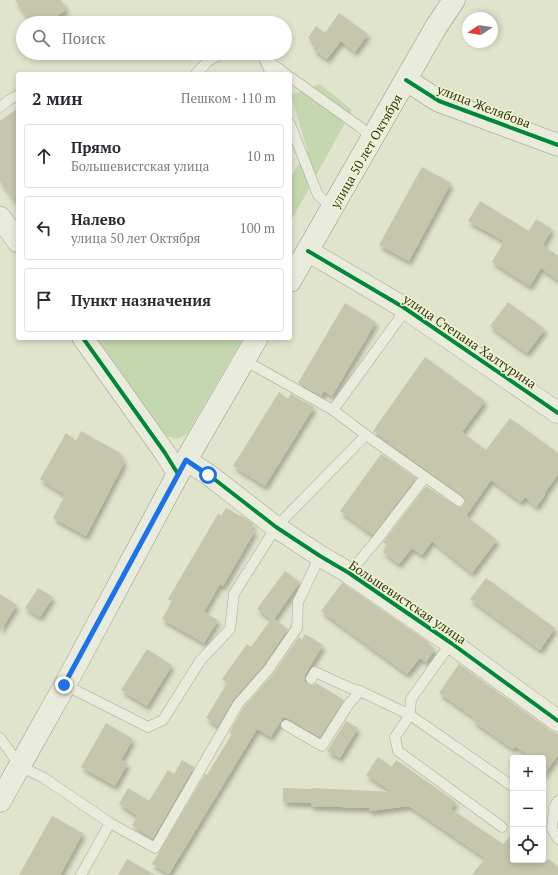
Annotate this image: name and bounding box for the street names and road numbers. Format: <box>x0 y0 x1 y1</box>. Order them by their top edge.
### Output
street label: улица Желябова <box>434 80 534 132</box>
street label: улица 50 лет Октября <box>325 90 406 212</box>
street label: улица Степана Халтурина <box>399 289 541 393</box>
street label: Большевистская улица <box>346 556 471 648</box>

